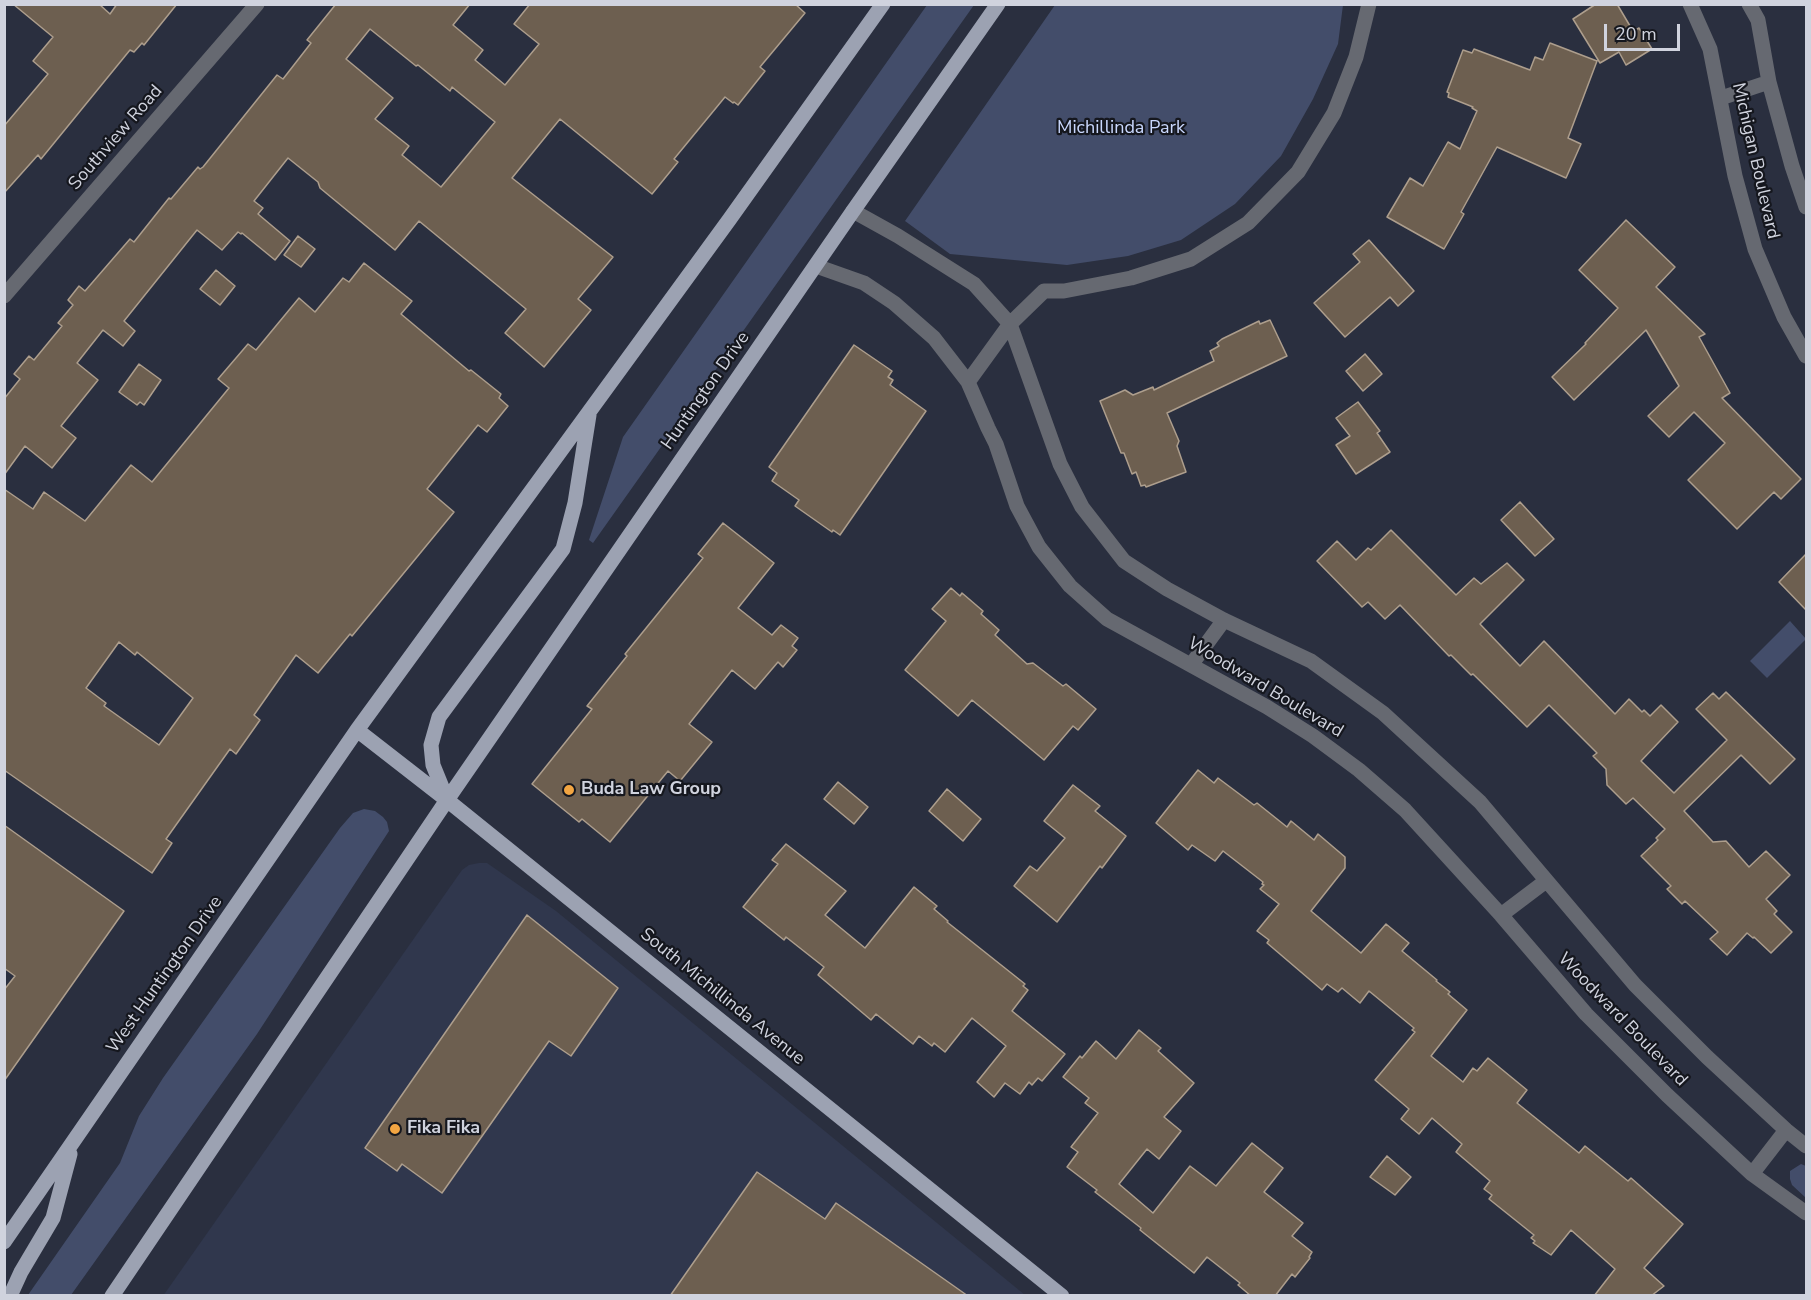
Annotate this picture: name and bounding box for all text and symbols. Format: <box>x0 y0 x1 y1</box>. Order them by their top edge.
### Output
scale bar <box>1607 12 1684 50</box>
text: 20 m <box>1615 22 1657 46</box>
street label: Southview Road <box>64 81 168 195</box>
street label: Michigan Boulevard <box>1727 81 1783 241</box>
park label: Michillinda Park <box>1057 118 1185 140</box>
street label: Huntington Drive <box>657 328 755 454</box>
street label: Woodward Boulevard <box>1183 633 1347 743</box>
place label: Buda Law Group <box>581 779 721 801</box>
marker: Buda Law Group <box>562 783 576 797</box>
street label: West Huntington Drive <box>103 892 227 1058</box>
street label: South Michillinda Avenue <box>635 924 809 1070</box>
street label: Woodward Boulevard <box>1553 949 1691 1091</box>
place label: Fika Fika <box>407 1118 480 1140</box>
marker: Fika Fika <box>388 1122 402 1136</box>

